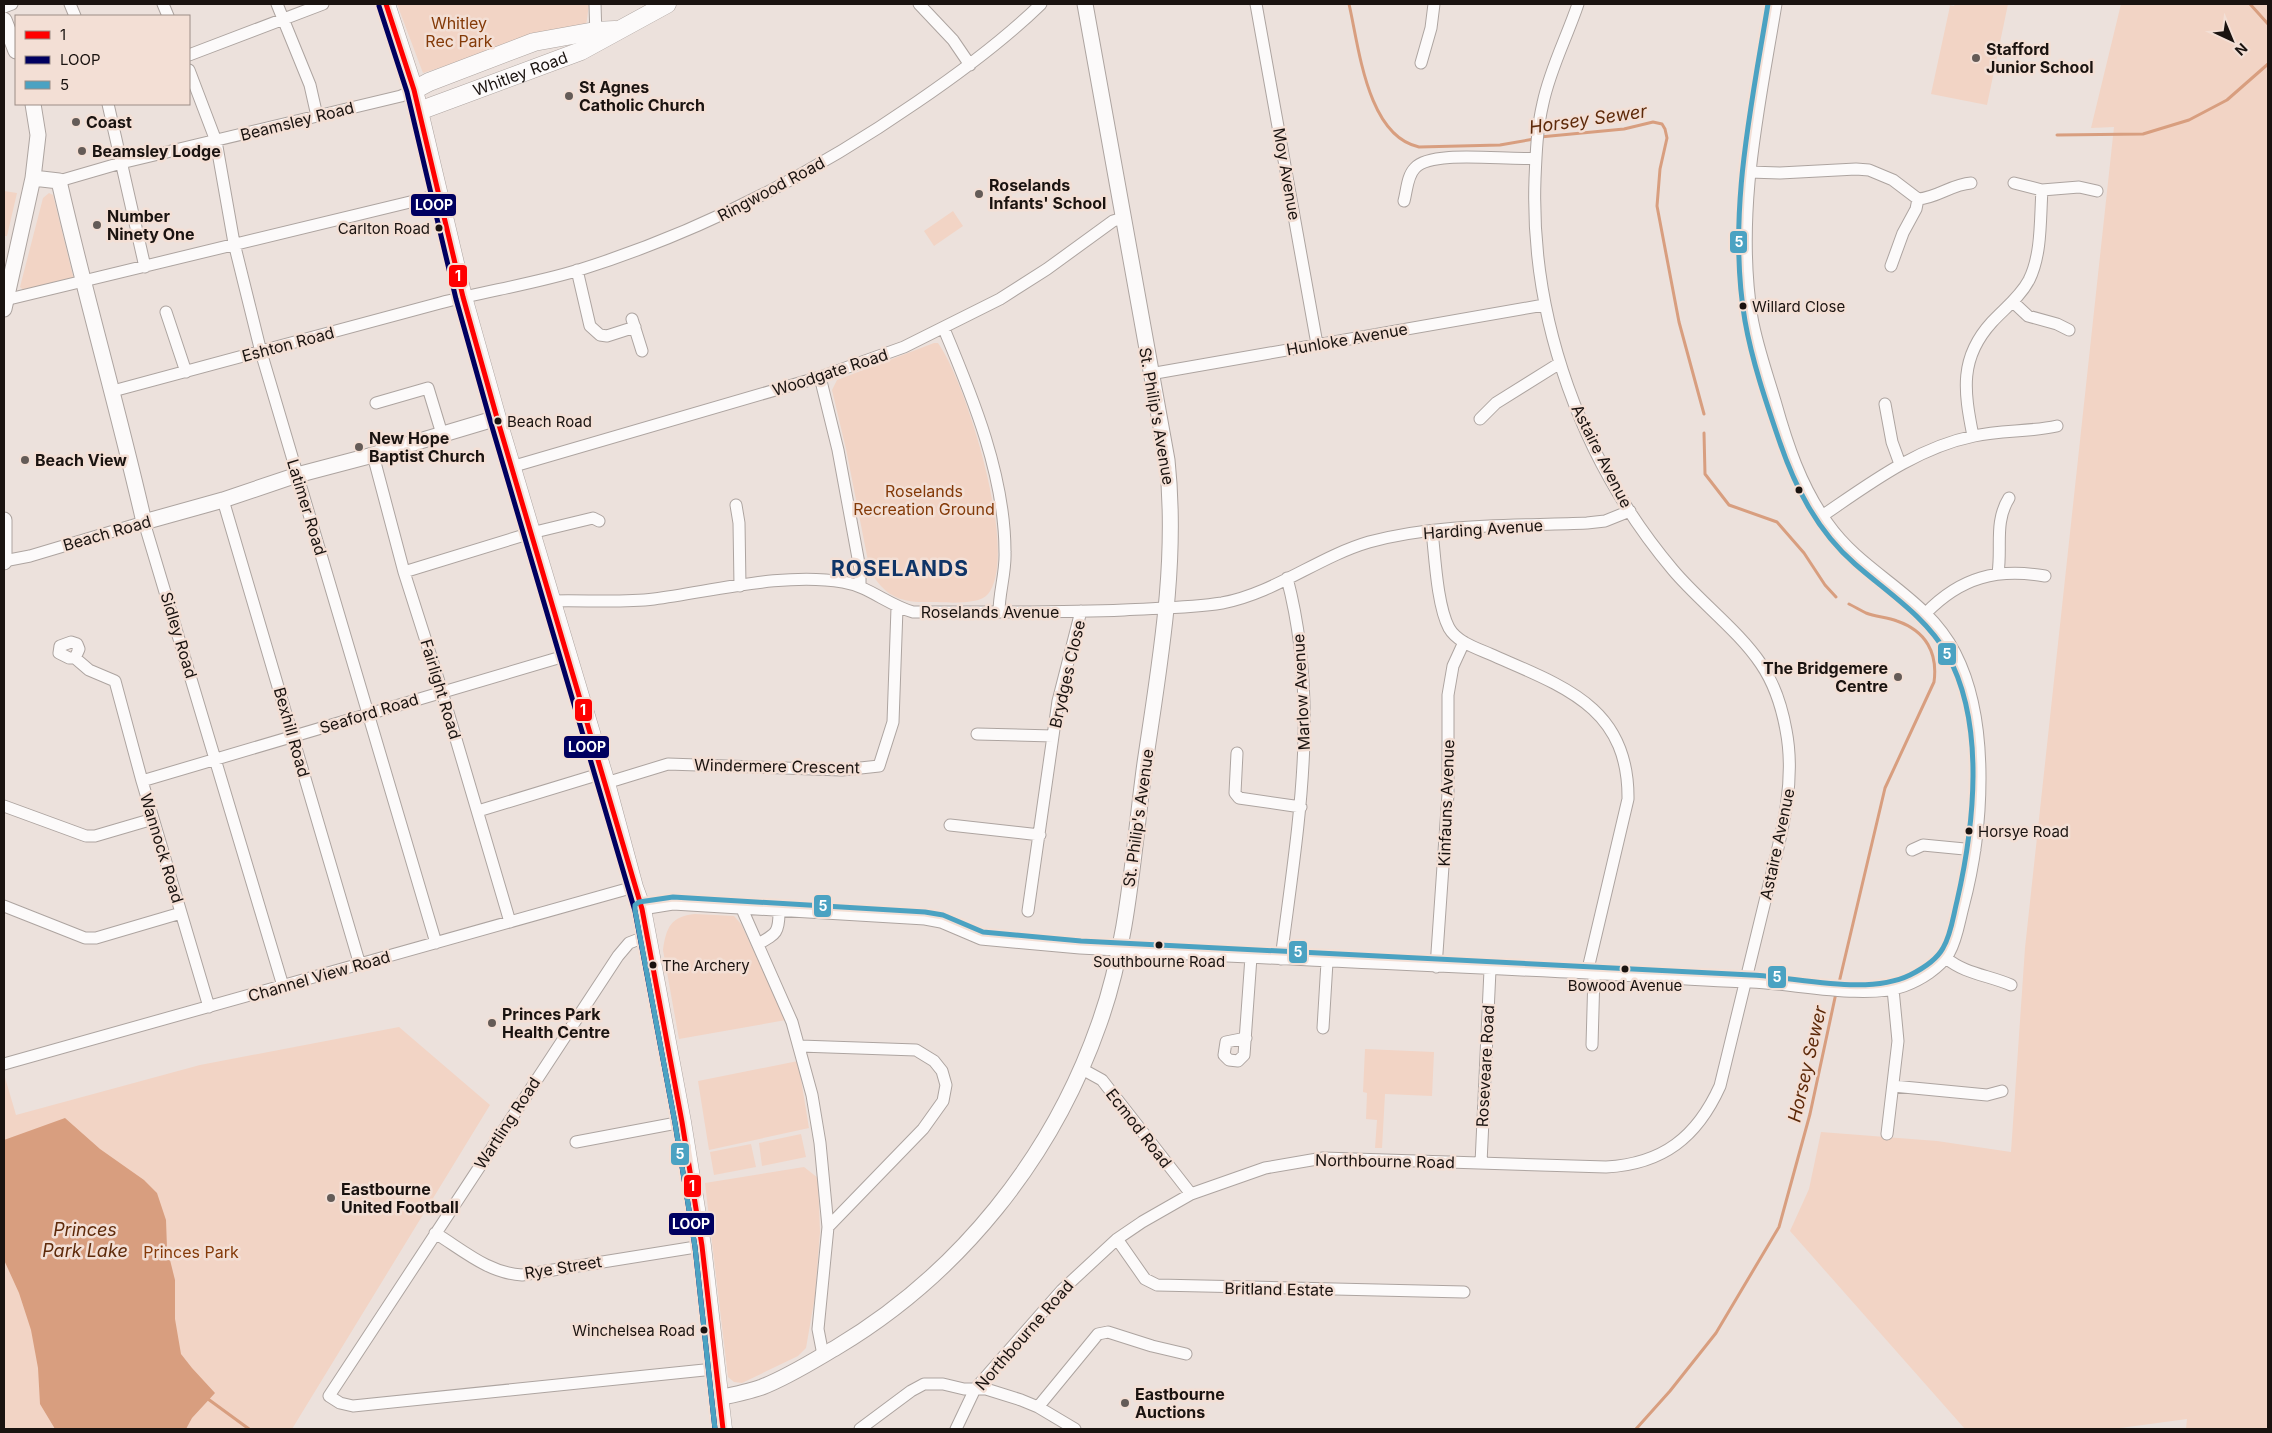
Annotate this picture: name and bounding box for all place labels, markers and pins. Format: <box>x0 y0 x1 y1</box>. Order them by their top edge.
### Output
place label: Stafford Junior School <box>1986 39 2094 77</box>
marker: Stafford Junior School <box>1970 52 1982 64</box>
place label: St Agnes Catholic Church <box>579 77 705 115</box>
marker: St Agnes Catholic Church <box>563 90 575 102</box>
place label: Coast <box>86 112 132 132</box>
marker: Coast <box>70 116 82 128</box>
place label: Beamsley Lodge <box>92 141 221 161</box>
marker: Beamsley Lodge <box>76 145 88 157</box>
place label: Roselands Infants' School <box>989 175 1106 213</box>
marker: Roselands Infants' School <box>973 188 985 200</box>
place label: Number Ninety One <box>107 206 194 244</box>
marker: Number Ninety One <box>91 219 103 231</box>
place label: Carlton Road <box>338 219 430 238</box>
marker: Carlton Road <box>434 223 444 233</box>
place label: Willard Close <box>1752 297 1845 316</box>
marker: Willard Close <box>1738 301 1748 311</box>
place label: Beach Road <box>507 412 592 431</box>
marker: Beach Road <box>493 416 503 426</box>
place label: New Hope Baptist Church <box>369 428 485 466</box>
marker: New Hope Baptist Church <box>353 441 365 453</box>
place label: Beach View <box>35 450 127 470</box>
marker: Beach View <box>19 454 31 466</box>
unlabelled marker <box>1794 485 1804 495</box>
place label: The Bridgemere Centre <box>1763 658 1888 696</box>
marker: The Bridgemere Centre <box>1892 671 1904 683</box>
place label: Horsye Road <box>1978 822 2069 841</box>
marker: Horsye Road <box>1964 826 1974 836</box>
marker: Southbourne Road <box>1154 940 1164 950</box>
place label: Southbourne Road <box>1093 952 1225 971</box>
place label: The Archery <box>662 956 750 975</box>
marker: The Archery <box>648 960 658 970</box>
marker: Bowood Avenue <box>1620 964 1630 974</box>
place label: Bowood Avenue <box>1568 976 1682 995</box>
place label: Princes Park Health Centre <box>502 1004 610 1042</box>
marker: Princes Park Health Centre <box>486 1017 498 1029</box>
place label: Eastbourne United Football <box>341 1179 459 1217</box>
marker: Eastbourne United Football <box>325 1192 337 1204</box>
place label: Winchelsea Road <box>572 1321 695 1340</box>
marker: Winchelsea Road <box>699 1325 709 1335</box>
place label: Eastbourne Auctions <box>1135 1384 1225 1422</box>
marker: Eastbourne Auctions <box>1119 1397 1131 1409</box>

